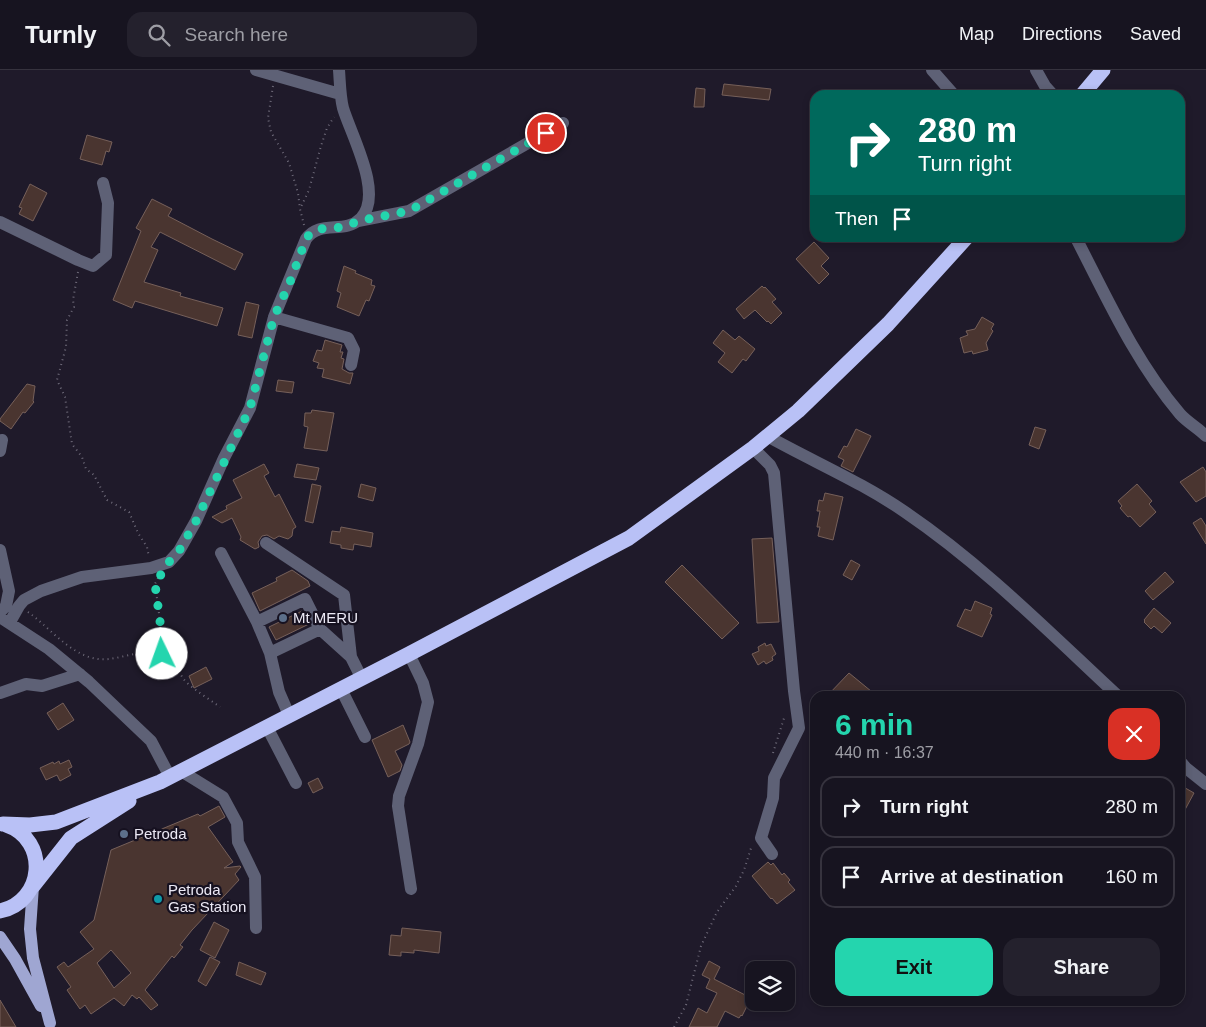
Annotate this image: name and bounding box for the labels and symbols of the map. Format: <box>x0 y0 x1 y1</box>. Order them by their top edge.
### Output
pin <box>525 112 567 154</box>
place label: Mt MERU <box>293 609 358 626</box>
marker: Mt MERU <box>277 612 289 624</box>
position arrow <box>135 627 187 679</box>
place label: Petroda <box>134 825 187 842</box>
marker: Petroda <box>118 828 130 840</box>
place label: Petroda Gas Station <box>168 881 246 915</box>
marker: Petroda Gas Station <box>152 893 164 905</box>

